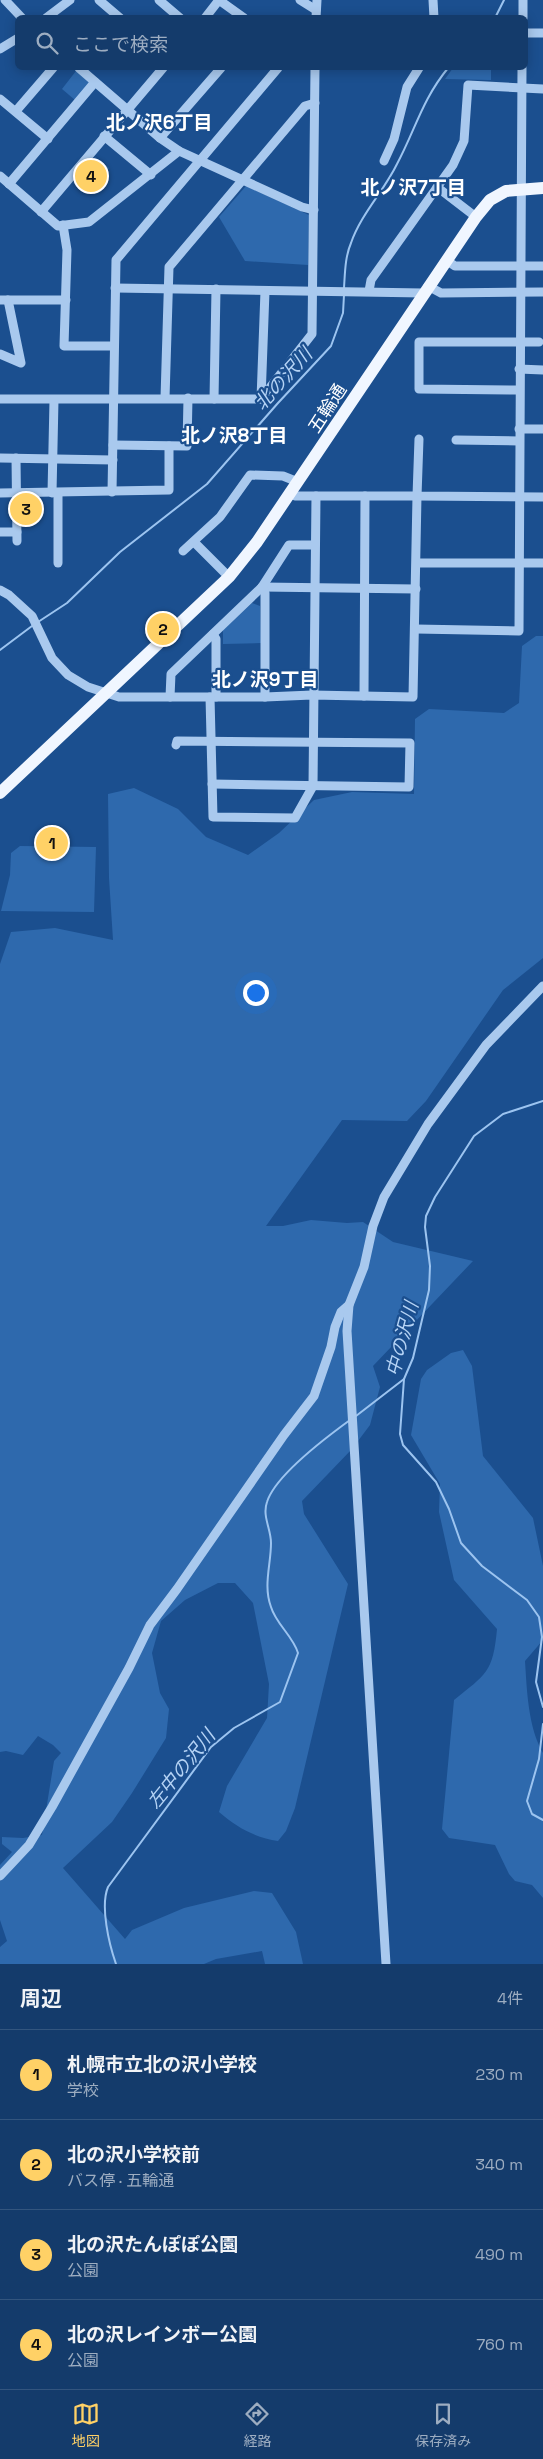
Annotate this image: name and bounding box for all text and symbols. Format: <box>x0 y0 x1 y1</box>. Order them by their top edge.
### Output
search box <box>15 15 528 70</box>
icon: search <box>33 29 61 57</box>
text: ここで検索 <box>73 32 168 57</box>
district label: 北ノ沢6丁目 <box>106 110 212 135</box>
pin: 4 <box>75 157 107 195</box>
district label: 北ノ沢7丁目 <box>360 175 466 200</box>
water label: 北の沢川 <box>248 341 319 416</box>
street label: 五輪通 <box>303 379 351 437</box>
district label: 北ノ沢8丁目 <box>181 423 287 448</box>
pin: 3 <box>10 490 42 528</box>
pin: 2 <box>147 610 179 648</box>
district label: 北ノ沢9丁目 <box>212 667 318 692</box>
pin: 1 <box>36 824 68 862</box>
your location <box>243 980 269 1006</box>
water label: 中の沢川 <box>380 1297 424 1379</box>
water label: 左中の沢川 <box>141 1723 222 1814</box>
text: 周辺 <box>20 1985 62 2012</box>
text: 4件 <box>497 1988 523 2009</box>
text: 札幌市立北の沢小学校 <box>67 2052 257 2077</box>
text: 1 <box>32 2064 40 2085</box>
text: 230 m <box>476 2064 523 2085</box>
text: 学校 <box>67 2080 99 2101</box>
text: 北の沢小学校前 <box>67 2142 200 2167</box>
text: 2 <box>31 2154 41 2175</box>
text: 340 m <box>475 2154 523 2175</box>
text: バス停 · 五輪通 <box>67 2170 174 2191</box>
text: 北の沢たんぽぽ公園 <box>67 2232 238 2257</box>
text: 3 <box>31 2244 41 2265</box>
text: 490 m <box>475 2244 523 2265</box>
text: 公園 <box>67 2260 99 2281</box>
text: 北の沢レインボー公園 <box>67 2322 257 2347</box>
text: 4 <box>31 2334 41 2355</box>
text: 760 m <box>476 2334 523 2355</box>
text: 公園 <box>67 2350 99 2371</box>
tab: 地図 <box>72 2400 100 2450</box>
tab: 経路 <box>243 2400 271 2450</box>
tab: 保存済み <box>415 2400 471 2450</box>

